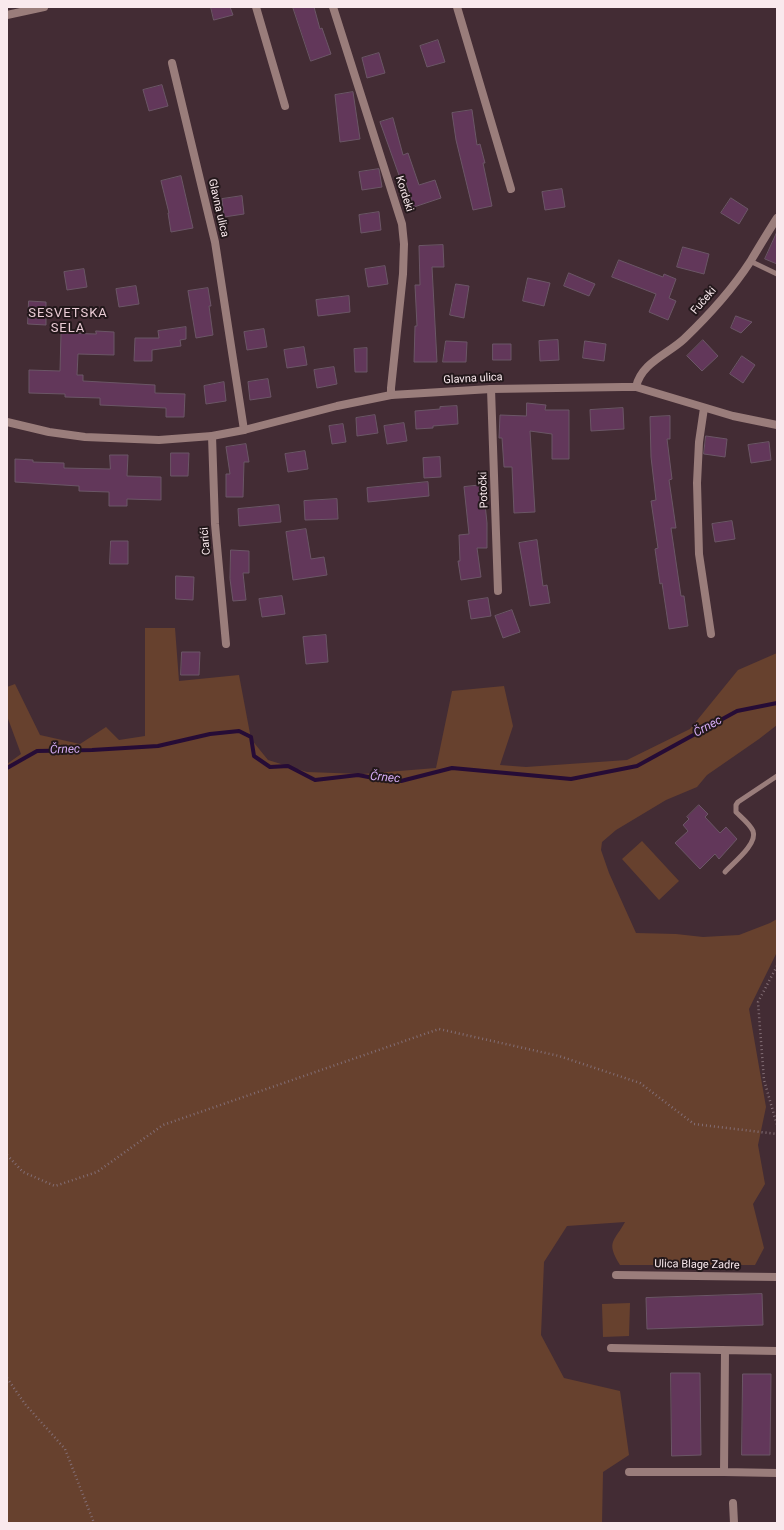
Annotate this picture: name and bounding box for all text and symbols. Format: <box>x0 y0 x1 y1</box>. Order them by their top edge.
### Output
street label: Kordeki <box>392 174 416 214</box>
street label: Glavna ulica <box>205 178 231 238</box>
street label: Fučeki <box>689 285 719 317</box>
district label: SESVETSKA SELA <box>28 306 108 337</box>
street label: Glavna ulica <box>443 371 503 387</box>
street label: Potočki <box>477 471 491 509</box>
street label: Carići <box>198 526 214 556</box>
water label: Črnec <box>691 713 725 741</box>
water label: Črnec <box>50 742 80 758</box>
water label: Črnec <box>369 770 401 786</box>
street label: Ulica Blage Zadre <box>654 1258 740 1272</box>

